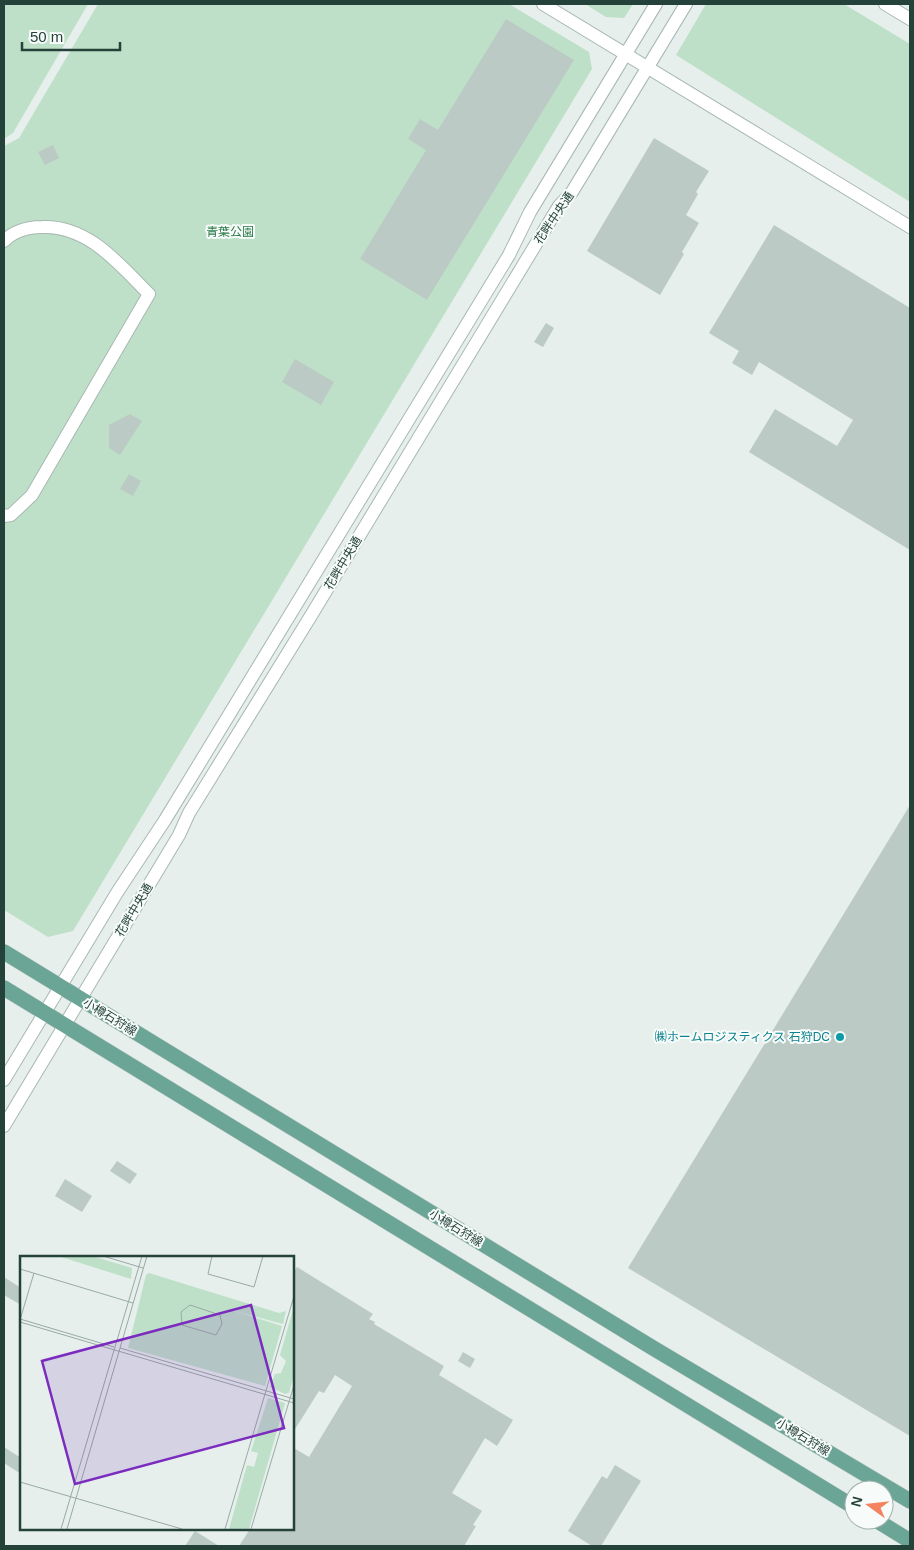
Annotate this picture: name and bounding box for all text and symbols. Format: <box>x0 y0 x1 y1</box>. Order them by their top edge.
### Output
scale bar <box>22 20 120 52</box>
text: 50 m <box>30 28 63 45</box>
street label: 花畔中央通 <box>531 189 577 247</box>
park label: 青葉公園 <box>206 225 254 239</box>
street label: 花畔中央通 <box>322 534 364 592</box>
street label: 花畔中央通 <box>113 881 155 939</box>
street label: 小樽石狩線 <box>81 996 139 1038</box>
place label: ㈱ホームロジスティクス 石狩DC <box>655 1030 830 1044</box>
marker: ㈱ホームロジスティクス 石狩DC <box>834 1031 846 1043</box>
street label: 小樽石狩線 <box>427 1207 485 1249</box>
inset map <box>20 1256 294 1530</box>
street label: 小樽石狩線 <box>774 1416 832 1458</box>
north arrow <box>844 1480 894 1530</box>
text: N <box>847 1495 865 1509</box>

